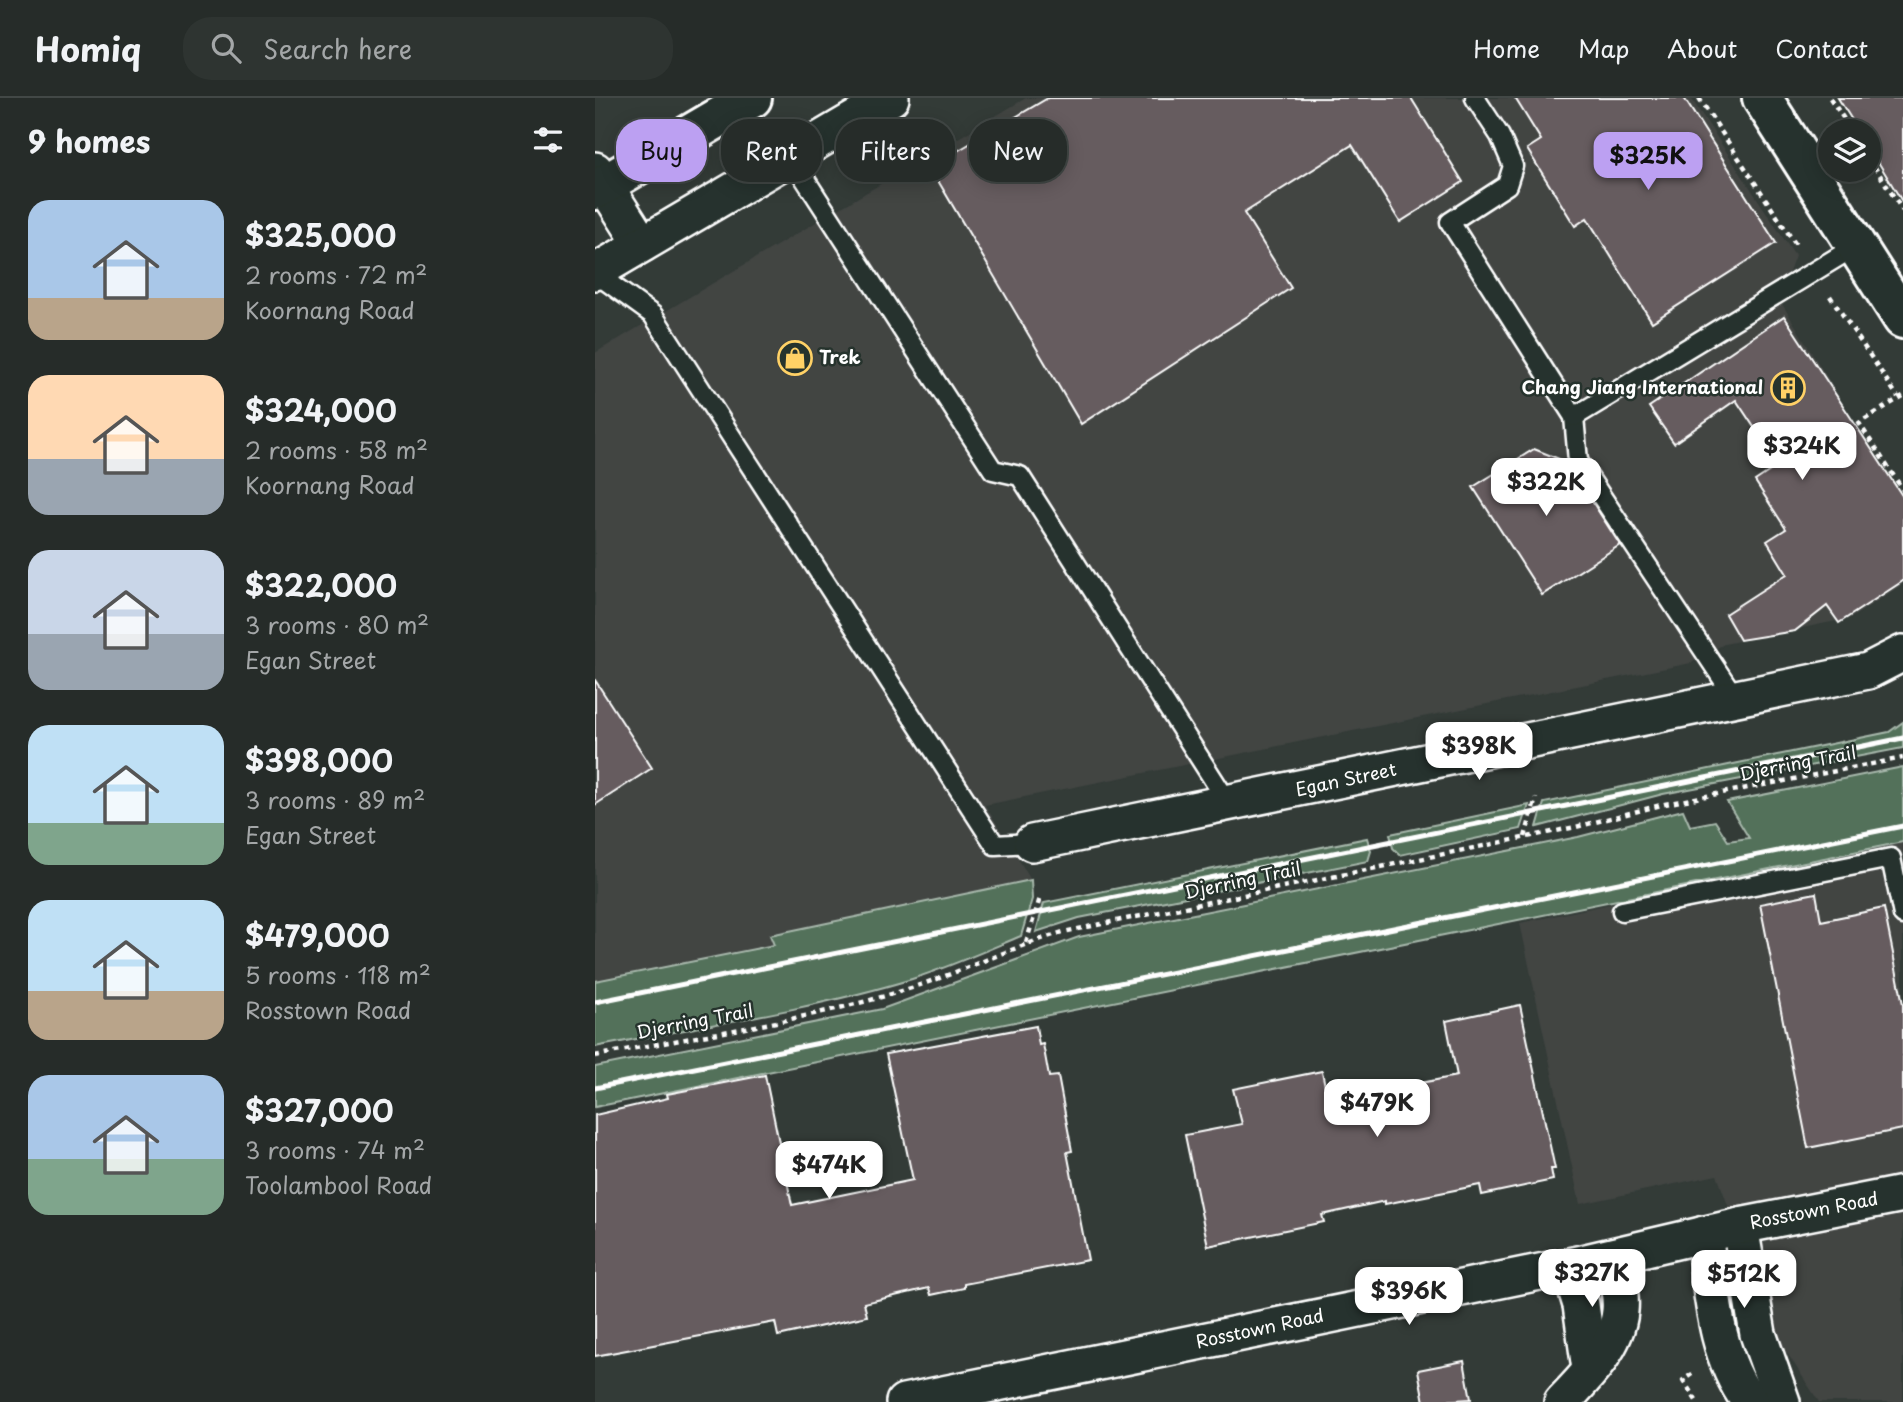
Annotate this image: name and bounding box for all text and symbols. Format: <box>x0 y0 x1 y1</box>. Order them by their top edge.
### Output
search box <box>183 17 673 80</box>
text: Homiq <box>35 23 141 73</box>
icon: search <box>207 29 245 67</box>
text: Search here <box>263 29 412 68</box>
text: Home <box>1473 30 1540 66</box>
text: Map <box>1578 30 1629 66</box>
text: About <box>1667 30 1737 66</box>
text: Contact <box>1775 30 1868 66</box>
text: 9 homes <box>28 118 150 163</box>
chip: Buy <box>616 119 707 182</box>
chip: Rent <box>721 119 822 182</box>
chip: Filters <box>836 119 955 182</box>
chip: New <box>969 119 1067 182</box>
map controls <box>1818 119 1881 182</box>
button: layers <box>1818 119 1881 182</box>
icon: filters <box>529 121 567 159</box>
pin: $325K <box>1599 132 1697 192</box>
text: $325K <box>1610 137 1686 172</box>
text: $325,000 <box>245 212 396 257</box>
icon: home <box>84 228 168 312</box>
text: 2 rooms · 72 m² <box>245 257 427 292</box>
text: Koornang Road <box>245 292 415 327</box>
shop icon: Trek <box>776 339 814 377</box>
place label: Trek <box>819 343 860 370</box>
building icon: Chang Jiang International <box>1769 369 1807 407</box>
place label: Chang Jiang International <box>1522 373 1763 400</box>
text: $324,000 <box>245 387 397 432</box>
icon: home <box>84 403 168 487</box>
pin: $324K <box>1753 422 1851 482</box>
text: $324K <box>1763 427 1841 462</box>
text: 2 rooms · 58 m² <box>245 432 428 467</box>
pin: $322K <box>1497 458 1595 518</box>
text: $322K <box>1507 463 1585 498</box>
text: Koornang Road <box>245 467 415 502</box>
text: $322,000 <box>245 562 397 607</box>
icon: home <box>84 578 168 662</box>
text: 3 rooms · 80 m² <box>245 607 429 642</box>
text: Egan Street <box>245 642 376 677</box>
pin: $398K <box>1430 722 1528 782</box>
text: $398K <box>1442 727 1516 762</box>
text: $398,000 <box>245 737 393 782</box>
street label: Djerring Trail <box>1737 738 1858 787</box>
icon: home <box>84 753 168 837</box>
street label: Egan Street <box>1293 755 1399 802</box>
text: 3 rooms · 89 m² <box>245 782 425 817</box>
text: Egan Street <box>245 817 376 852</box>
street label: Djerring Trail <box>1182 854 1303 905</box>
text: $479,000 <box>245 912 390 957</box>
icon: home <box>84 928 168 1012</box>
text: 5 rooms · 118 m² <box>245 957 431 992</box>
text: Rosstown Road <box>245 992 411 1027</box>
street label: Djerring Trail <box>634 996 755 1045</box>
pin: $479K <box>1328 1080 1426 1139</box>
text: $479K <box>1340 1084 1414 1119</box>
text: $327,000 <box>245 1087 394 1132</box>
icon: home <box>84 1103 168 1187</box>
text: 3 rooms · 74 m² <box>245 1132 425 1167</box>
pin: $474K <box>780 1142 878 1201</box>
text: $474K <box>792 1146 866 1181</box>
text: Toolambool Road <box>245 1167 432 1202</box>
street label: Rosstown Road <box>1747 1184 1880 1235</box>
pin: $327K <box>1543 1250 1641 1309</box>
pin: $512K <box>1695 1250 1793 1310</box>
text: $327K <box>1554 1254 1630 1289</box>
text: $512K <box>1707 1255 1781 1290</box>
pin: $396K <box>1360 1268 1458 1327</box>
text: $396K <box>1371 1272 1447 1307</box>
street label: Rosstown Road <box>1193 1301 1326 1354</box>

